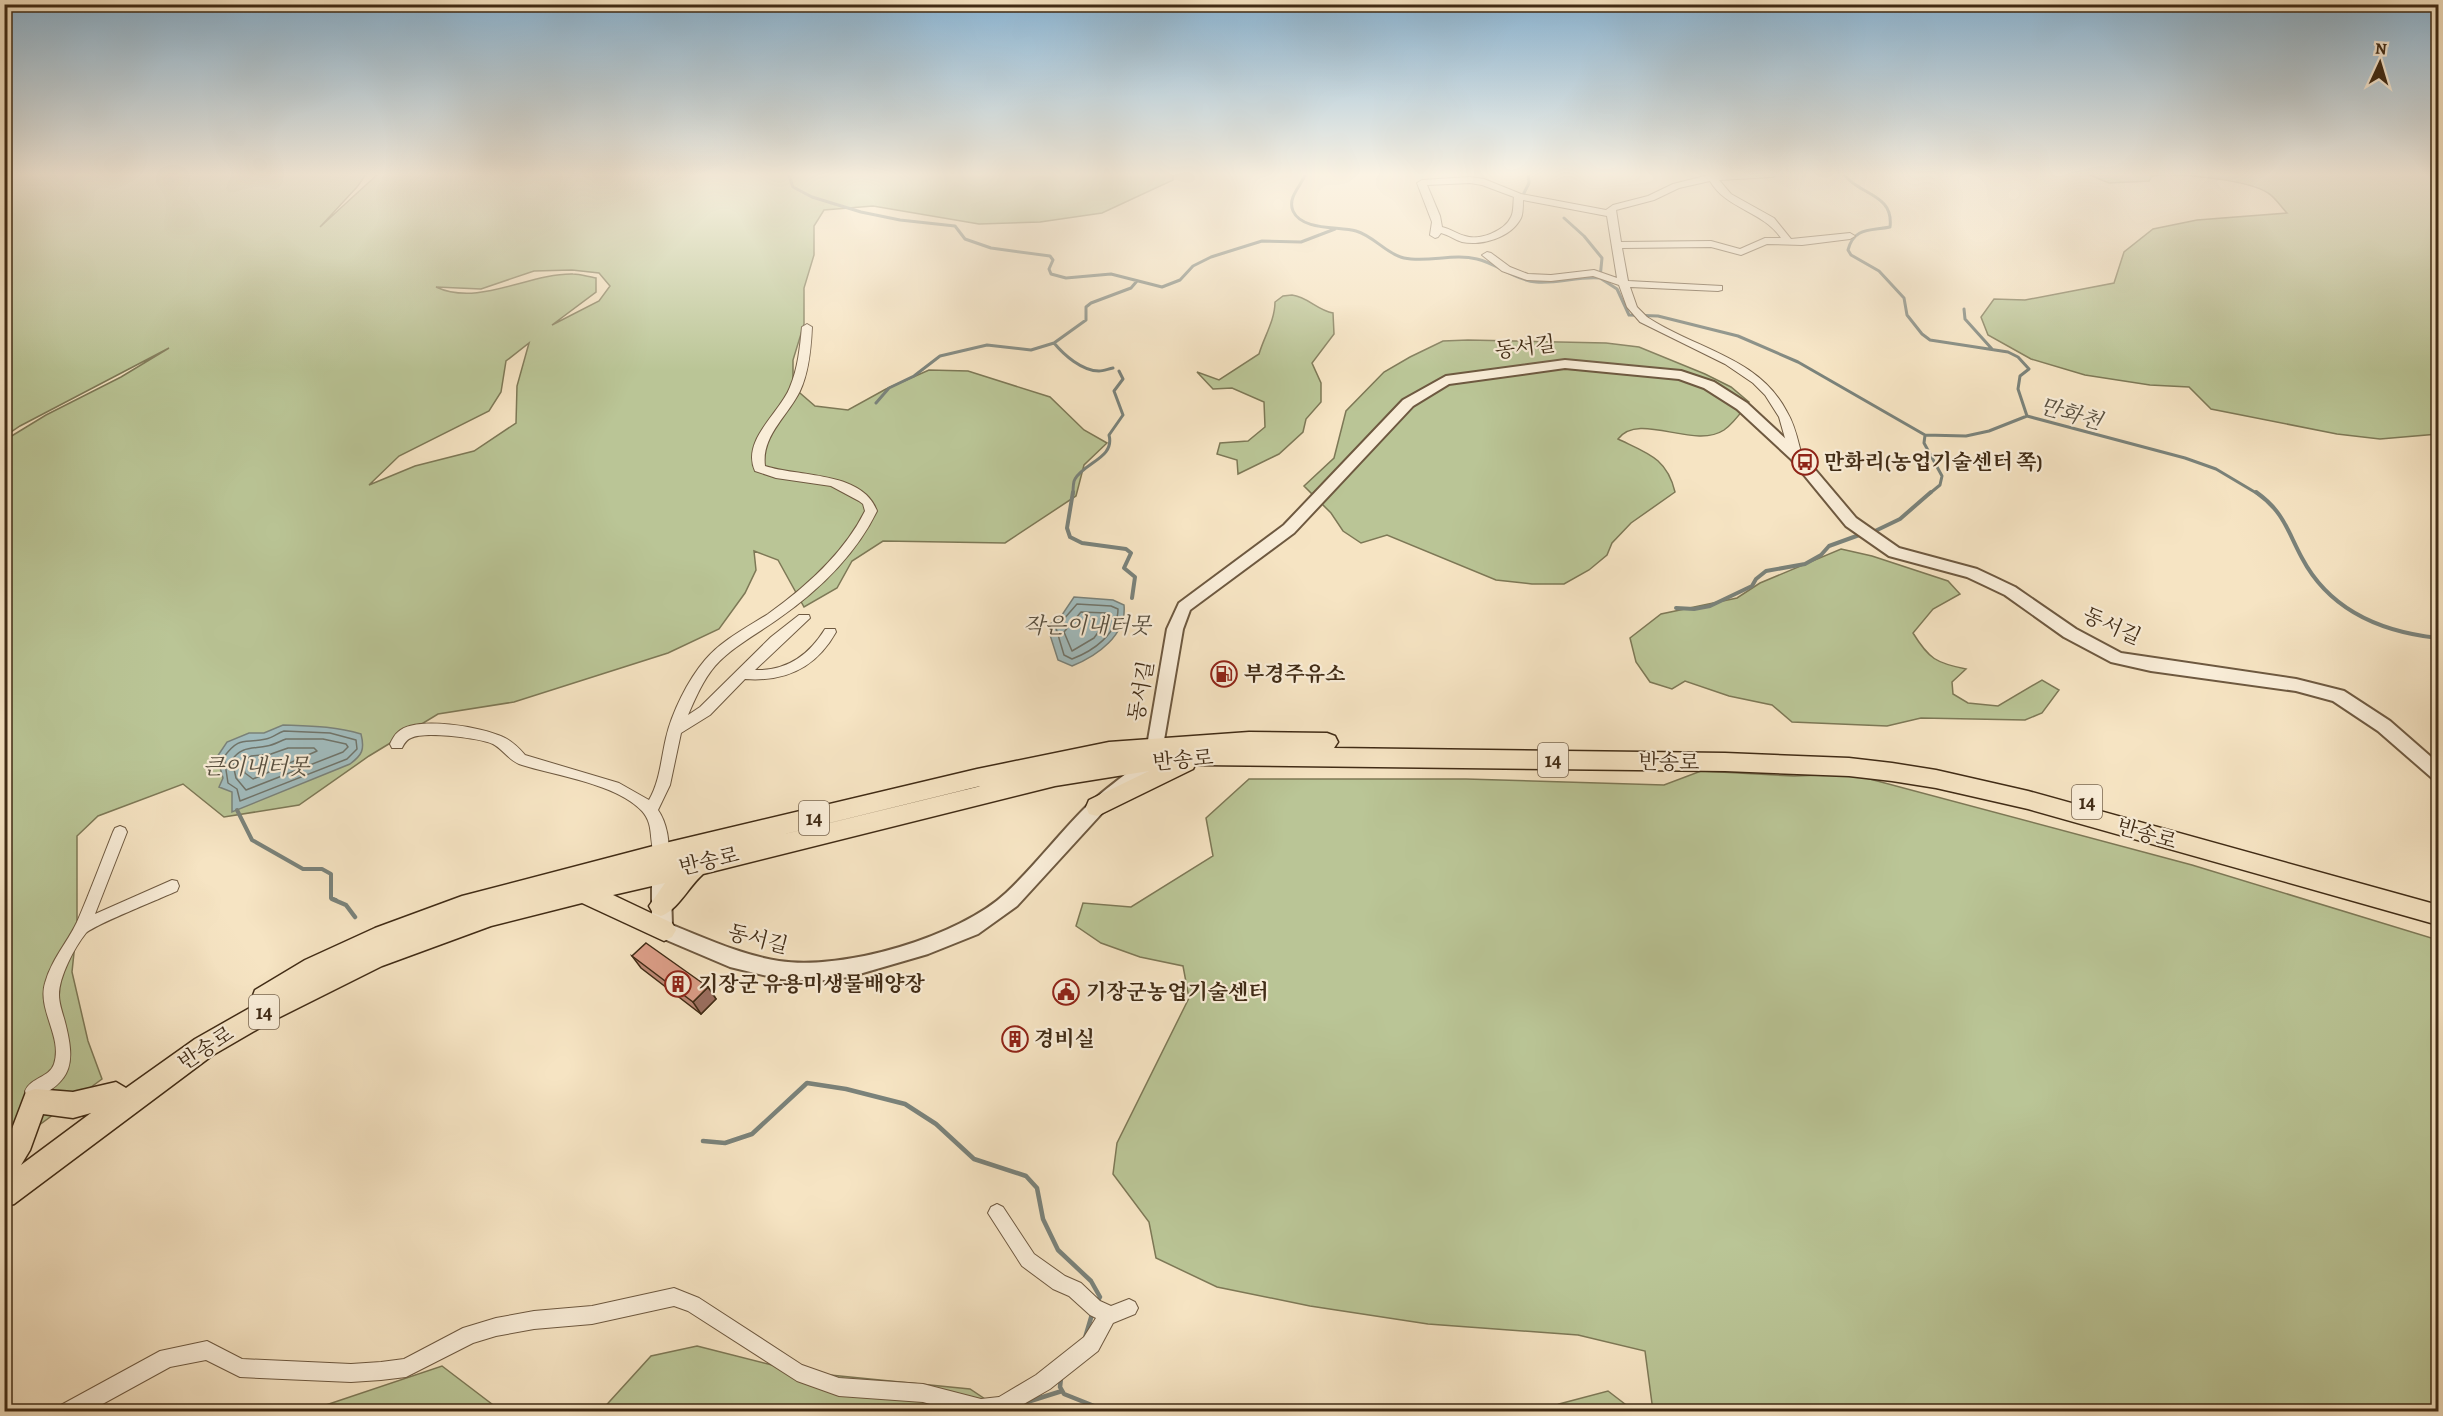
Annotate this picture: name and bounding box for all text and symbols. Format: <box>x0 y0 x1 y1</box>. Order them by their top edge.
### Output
north arrow <box>2350 33 2410 93</box>
text: N <box>2374 38 2388 60</box>
street label: 동서길 <box>1493 329 1557 365</box>
water label: 만화천 <box>2036 391 2107 438</box>
bus stop icon: 만화리(농업기술센터 쪽) <box>1790 447 1820 477</box>
place label: 만화리(농업기술센터 쪽) <box>1824 448 2043 476</box>
street label: 동서길 <box>2079 601 2145 651</box>
water label: 작은이내터못 <box>1023 611 1153 641</box>
street label: 동서길 <box>1122 659 1160 723</box>
fuel station icon: 부경주유소 <box>1209 659 1239 689</box>
place label: 부경주유소 <box>1244 660 1345 688</box>
street label: 반송로 <box>1151 743 1215 777</box>
road number: 14 <box>1538 743 1568 777</box>
street label: 반송로 <box>1638 747 1700 777</box>
water label: 큰이내터못 <box>203 752 311 782</box>
road number: 14 <box>2072 785 2102 819</box>
road number: 14 <box>799 801 829 835</box>
street label: 반송로 <box>2114 812 2180 856</box>
street label: 반송로 <box>676 841 742 881</box>
street label: 동서길 <box>725 918 791 960</box>
building icon: 기장군 유용미생물배양장 <box>663 969 693 999</box>
place label: 기장군 유용미생물배양장 <box>698 970 926 998</box>
public building icon: 기장군농업기술센터 <box>1051 977 1081 1007</box>
place label: 기장군농업기술센터 <box>1086 978 1269 1006</box>
road number: 14 <box>249 995 279 1029</box>
street label: 반송로 <box>173 1020 239 1076</box>
building icon: 경비실 <box>1000 1024 1030 1054</box>
place label: 경비실 <box>1034 1025 1095 1053</box>

